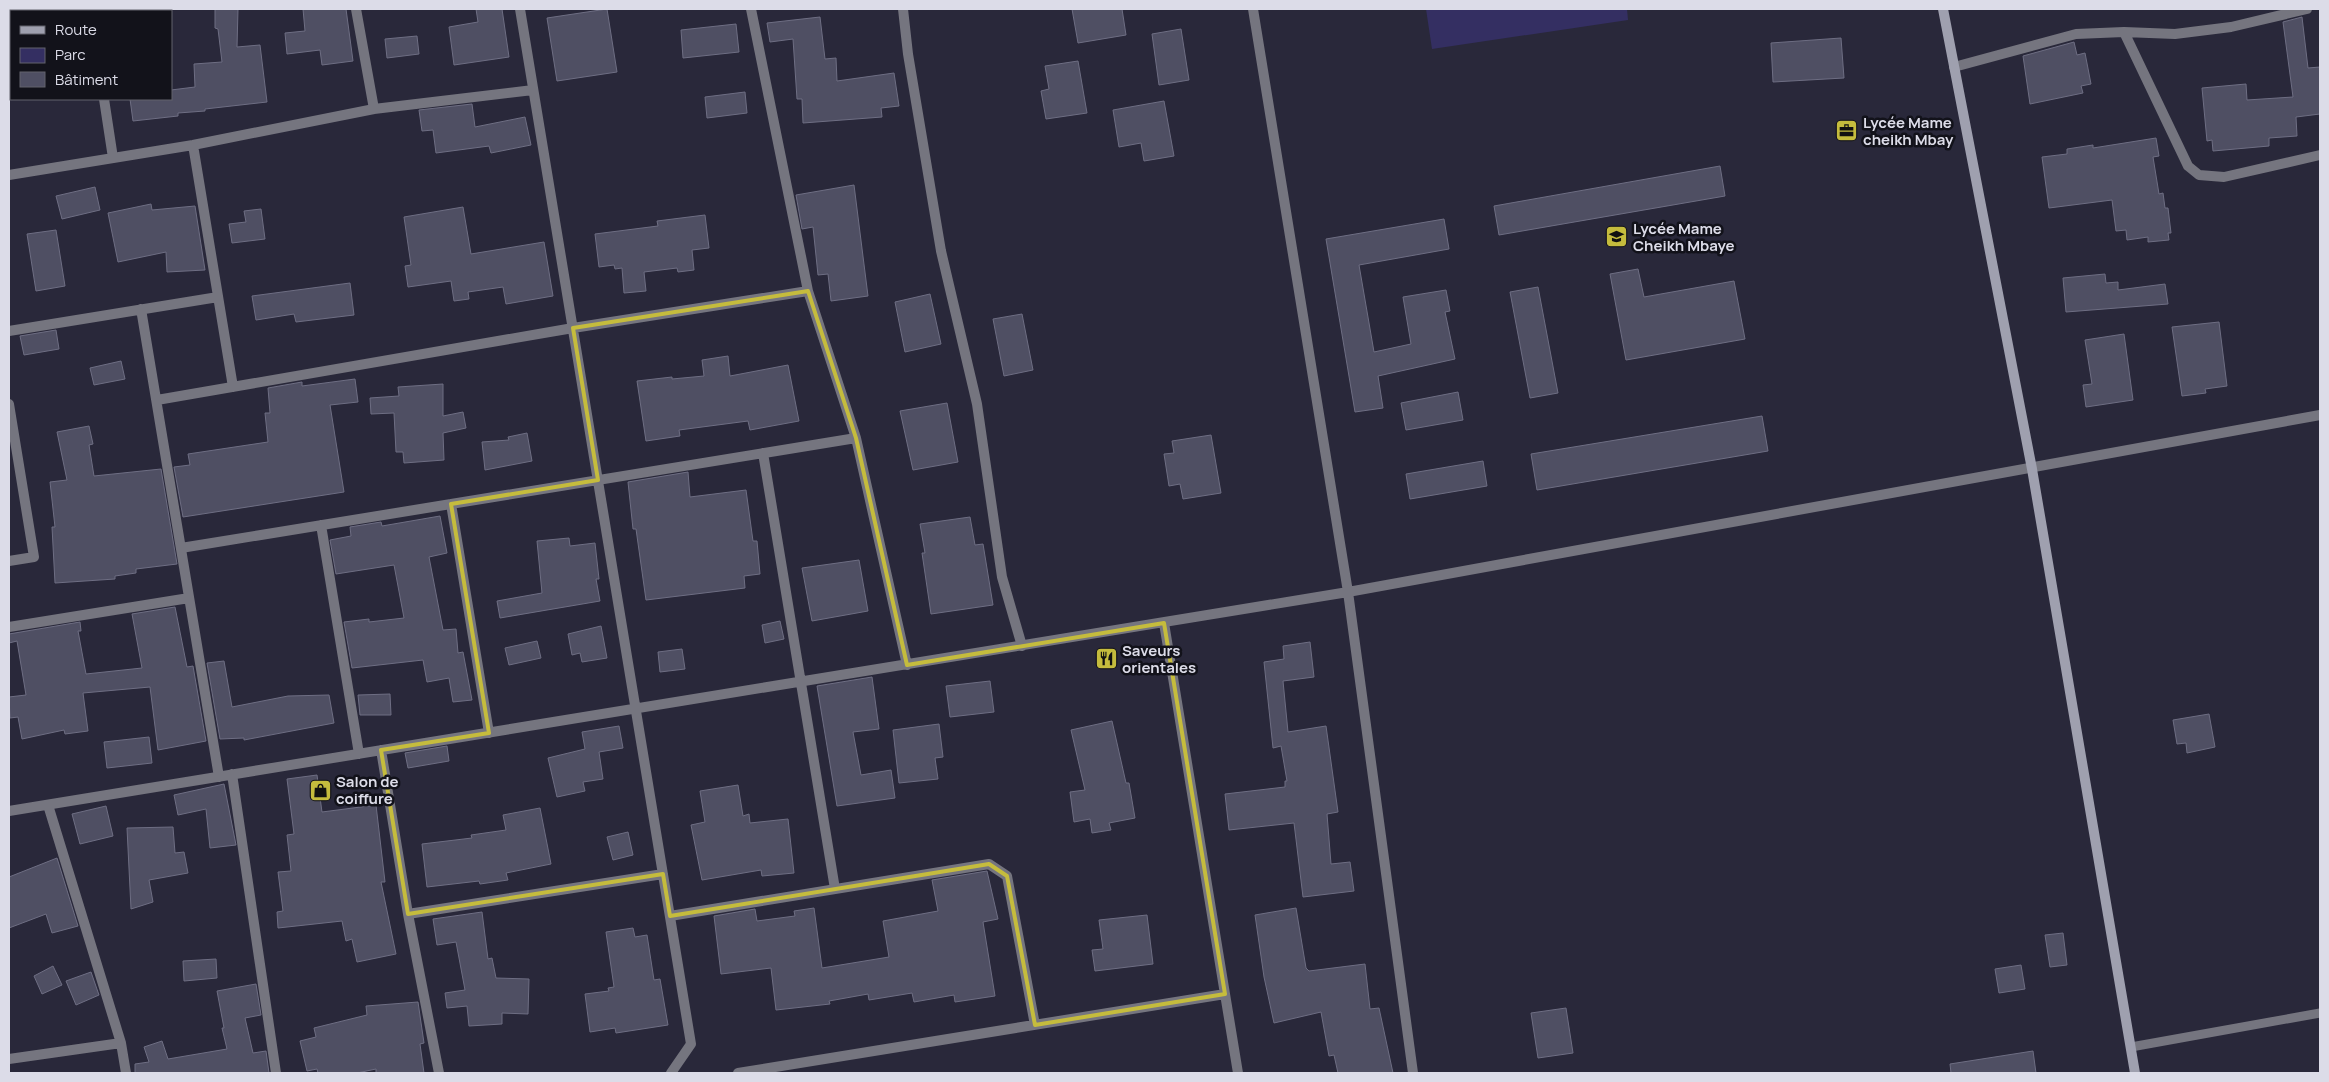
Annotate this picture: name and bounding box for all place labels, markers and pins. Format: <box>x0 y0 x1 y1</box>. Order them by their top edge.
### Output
place label: Lycée Mame cheikh Mbay <box>1863 112 1954 150</box>
office icon: Lycée Mame cheikh Mbay <box>1835 119 1859 143</box>
place label: Lycée Mame Cheikh Mbaye <box>1633 218 1735 256</box>
school or university icon: Lycée Mame Cheikh Mbaye <box>1605 225 1629 249</box>
place label: Saveurs orientales <box>1122 640 1196 678</box>
restaurant icon: Saveurs orientales <box>1094 647 1118 671</box>
place label: Salon de coiffure <box>336 771 399 809</box>
shop icon: Salon de coiffure <box>308 778 332 802</box>

